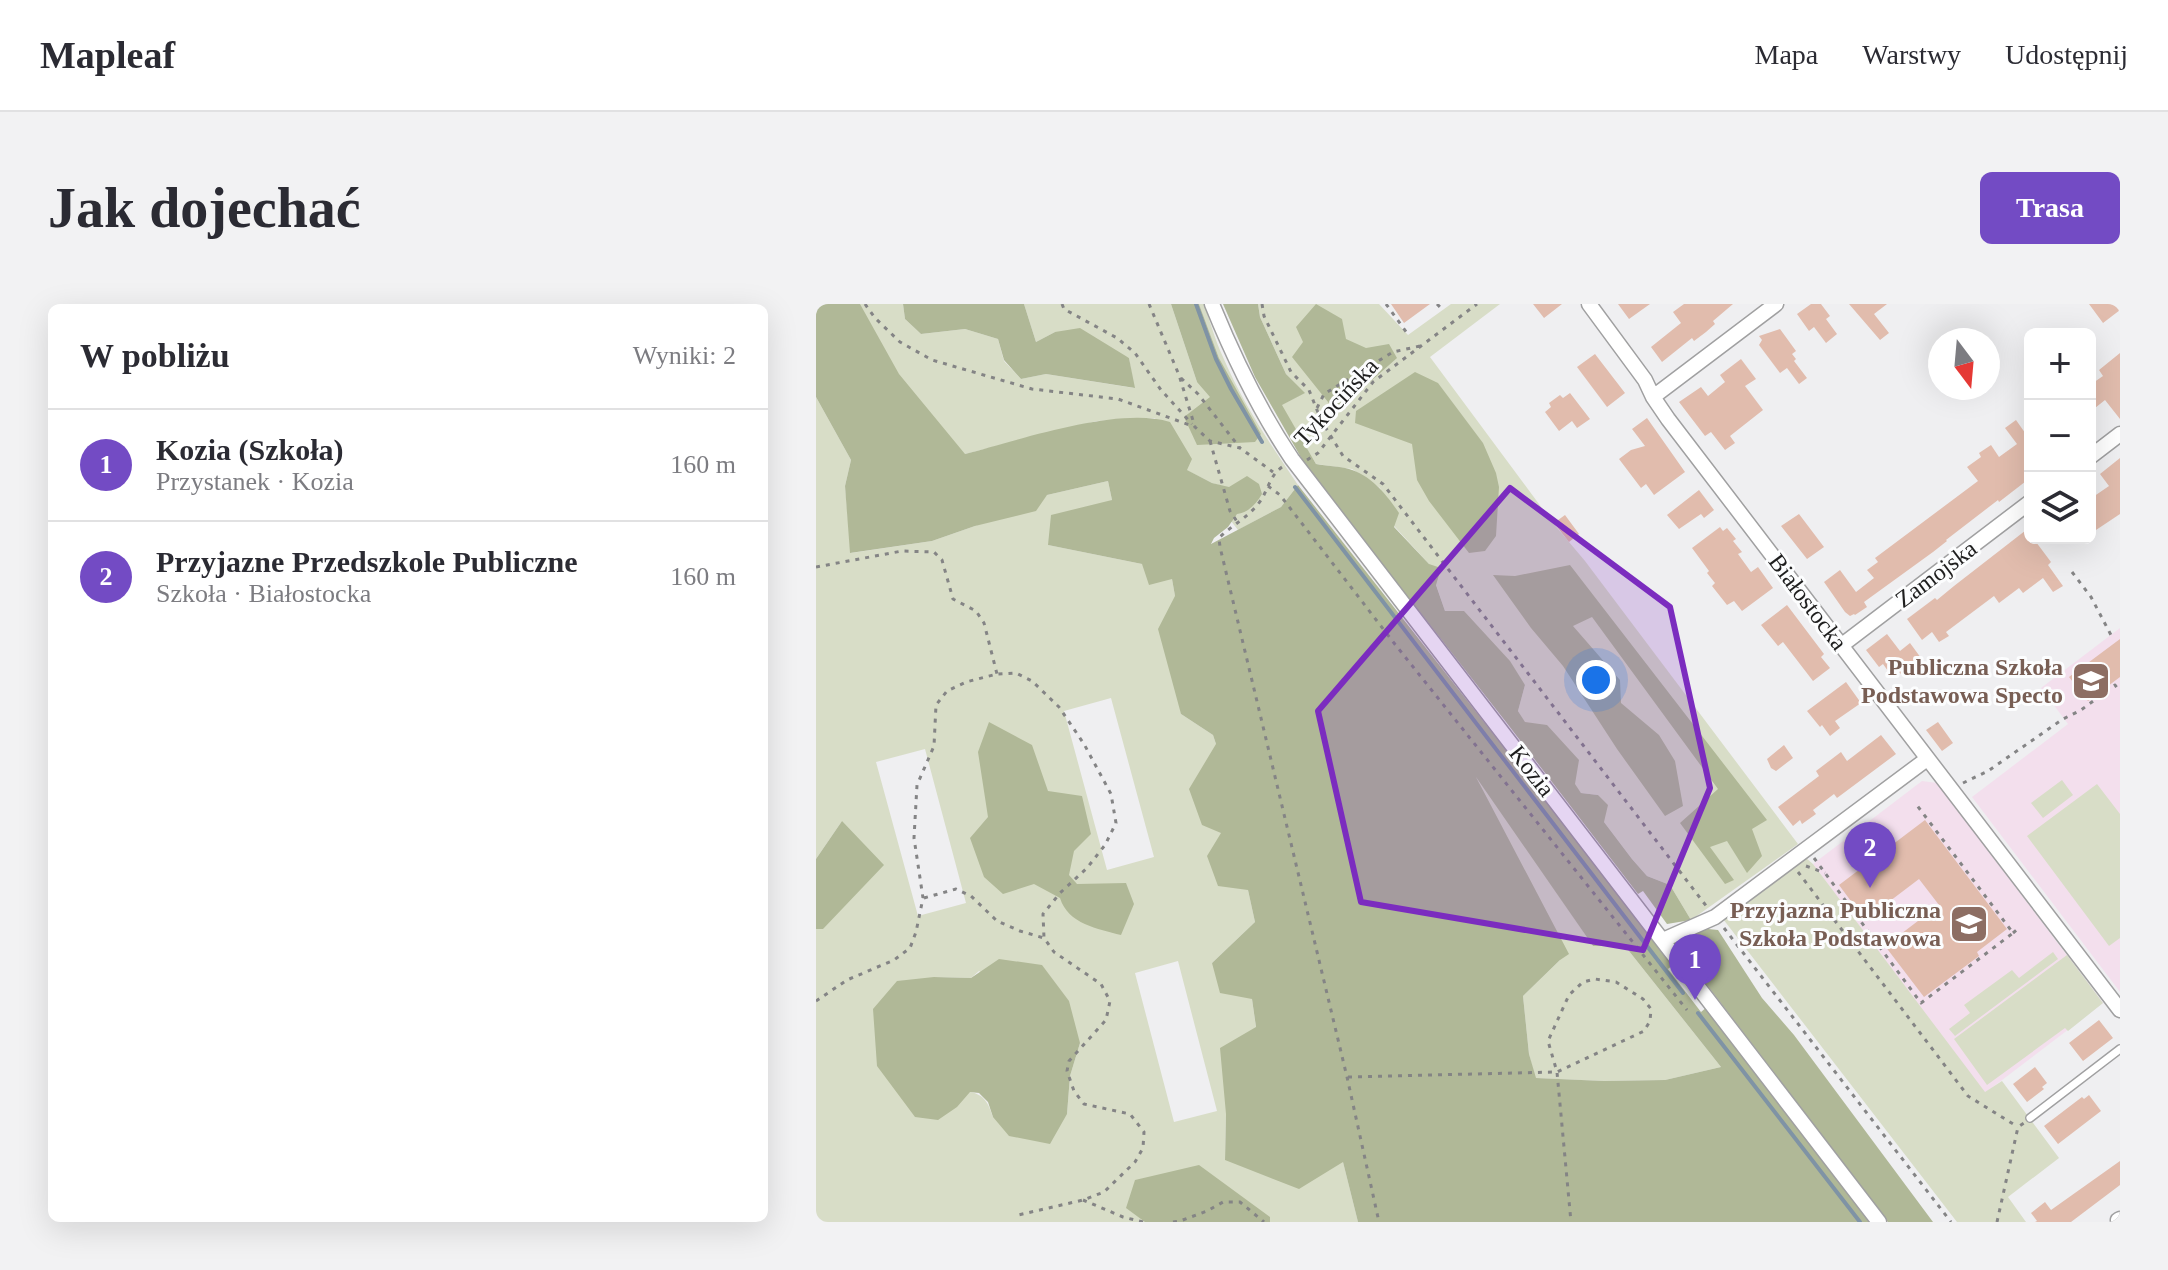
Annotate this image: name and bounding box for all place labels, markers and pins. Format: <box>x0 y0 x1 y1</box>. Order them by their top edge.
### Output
place label: Publiczna Szkoła Podstawowa Specto <box>1861 654 2063 708</box>
school or university icon: Publiczna Szkoła Podstawowa Specto <box>2070 660 2112 702</box>
pin: 2 <box>1844 822 1896 888</box>
place label: Przyjazna Publiczna Szkoła Podstawowa <box>1730 897 1941 951</box>
school or university icon: Przyjazna Publiczna Szkoła Podstawowa <box>1948 903 1990 945</box>
pin: 1 <box>1669 934 1721 1000</box>

